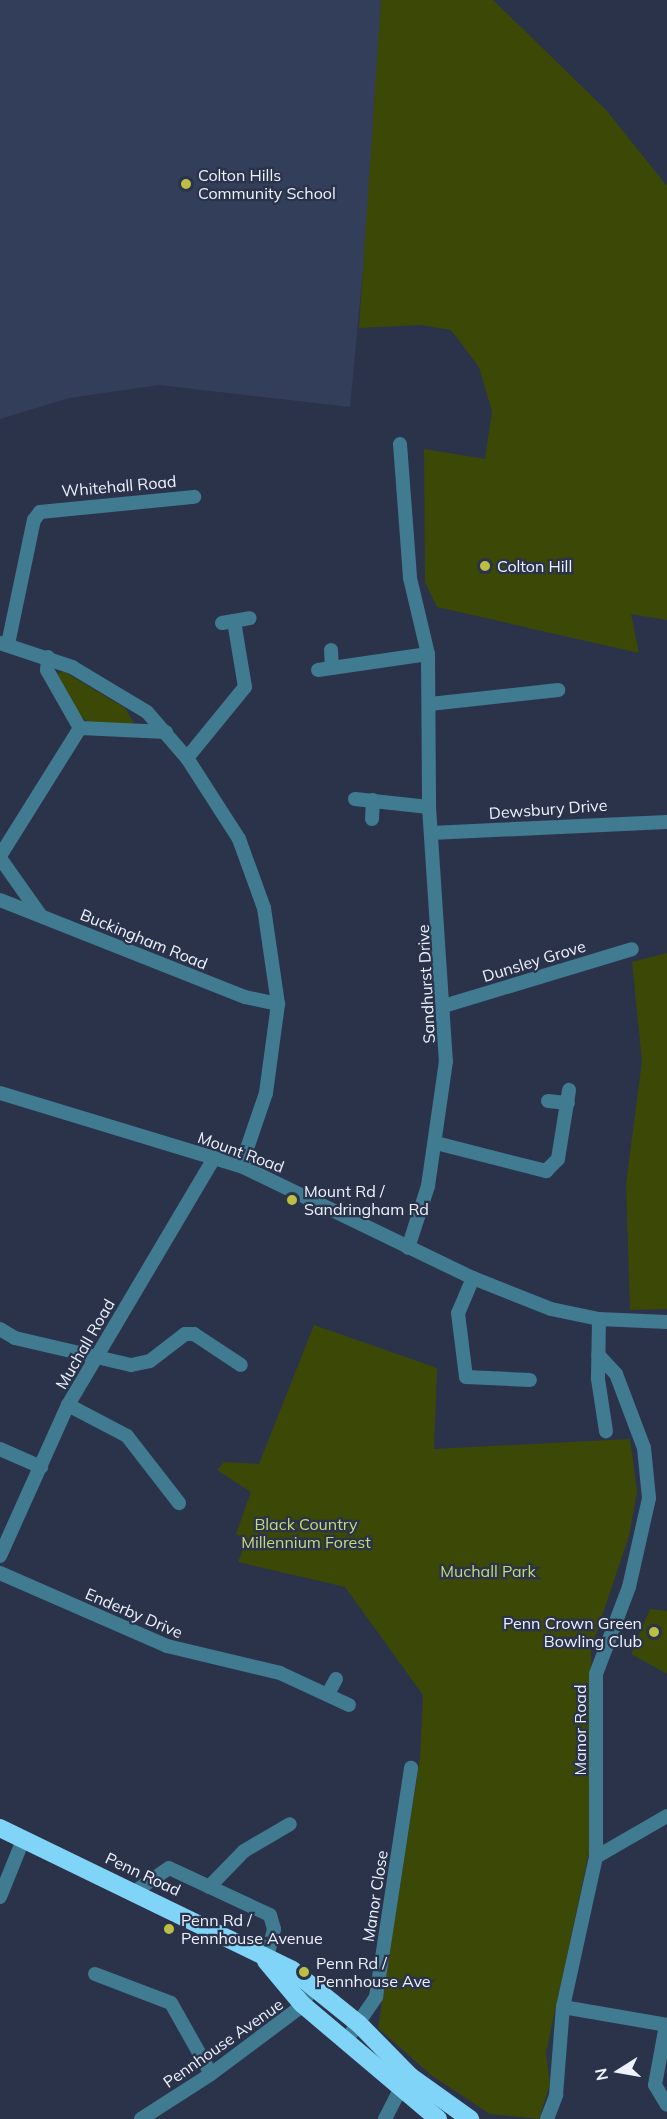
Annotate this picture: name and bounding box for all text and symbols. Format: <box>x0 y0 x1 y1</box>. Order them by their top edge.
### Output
place label: Colton Hills Community School <box>198 165 336 203</box>
marker: Colton Hills Community School <box>179 177 193 191</box>
street label: Whitehall Road <box>61 471 177 501</box>
place label: Colton Hill <box>497 556 572 576</box>
marker: Colton Hill <box>478 559 492 573</box>
street label: Dewsbury Drive <box>488 795 608 823</box>
street label: Buckingham Road <box>78 905 210 973</box>
street label: Sandhurst Drive <box>413 924 439 1044</box>
street label: Dunsley Grove <box>480 936 588 986</box>
street label: Mount Road <box>195 1128 287 1176</box>
place label: Mount Rd / Sandringham Rd <box>304 1181 429 1219</box>
marker: Mount Rd / Sandringham Rd <box>285 1193 299 1207</box>
street label: Muchall Road <box>51 1296 119 1392</box>
park label: Black Country Millennium Forest <box>241 1514 371 1552</box>
park label: Muchall Park <box>440 1561 536 1581</box>
street label: Enderby Drive <box>83 1584 185 1642</box>
place label: Penn Crown Green Bowling Club <box>503 1613 642 1651</box>
marker: Penn Crown Green Bowling Club <box>647 1625 661 1639</box>
street label: Manor Road <box>570 1684 590 1776</box>
street label: Penn Road <box>102 1848 184 1900</box>
street label: Manor Close <box>358 1849 392 1943</box>
place label: Penn Rd / Pennhouse Avenue <box>181 1910 323 1948</box>
marker: Penn Rd / Pennhouse Avenue <box>162 1922 176 1936</box>
place label: Penn Rd / Pennhouse Ave <box>316 1953 430 1991</box>
marker: Penn Rd / Pennhouse Ave <box>297 1965 311 1979</box>
street label: Pennhouse Avenue <box>159 1994 287 2092</box>
north arrow <box>589 2041 649 2101</box>
text: N <box>590 2067 612 2082</box>

